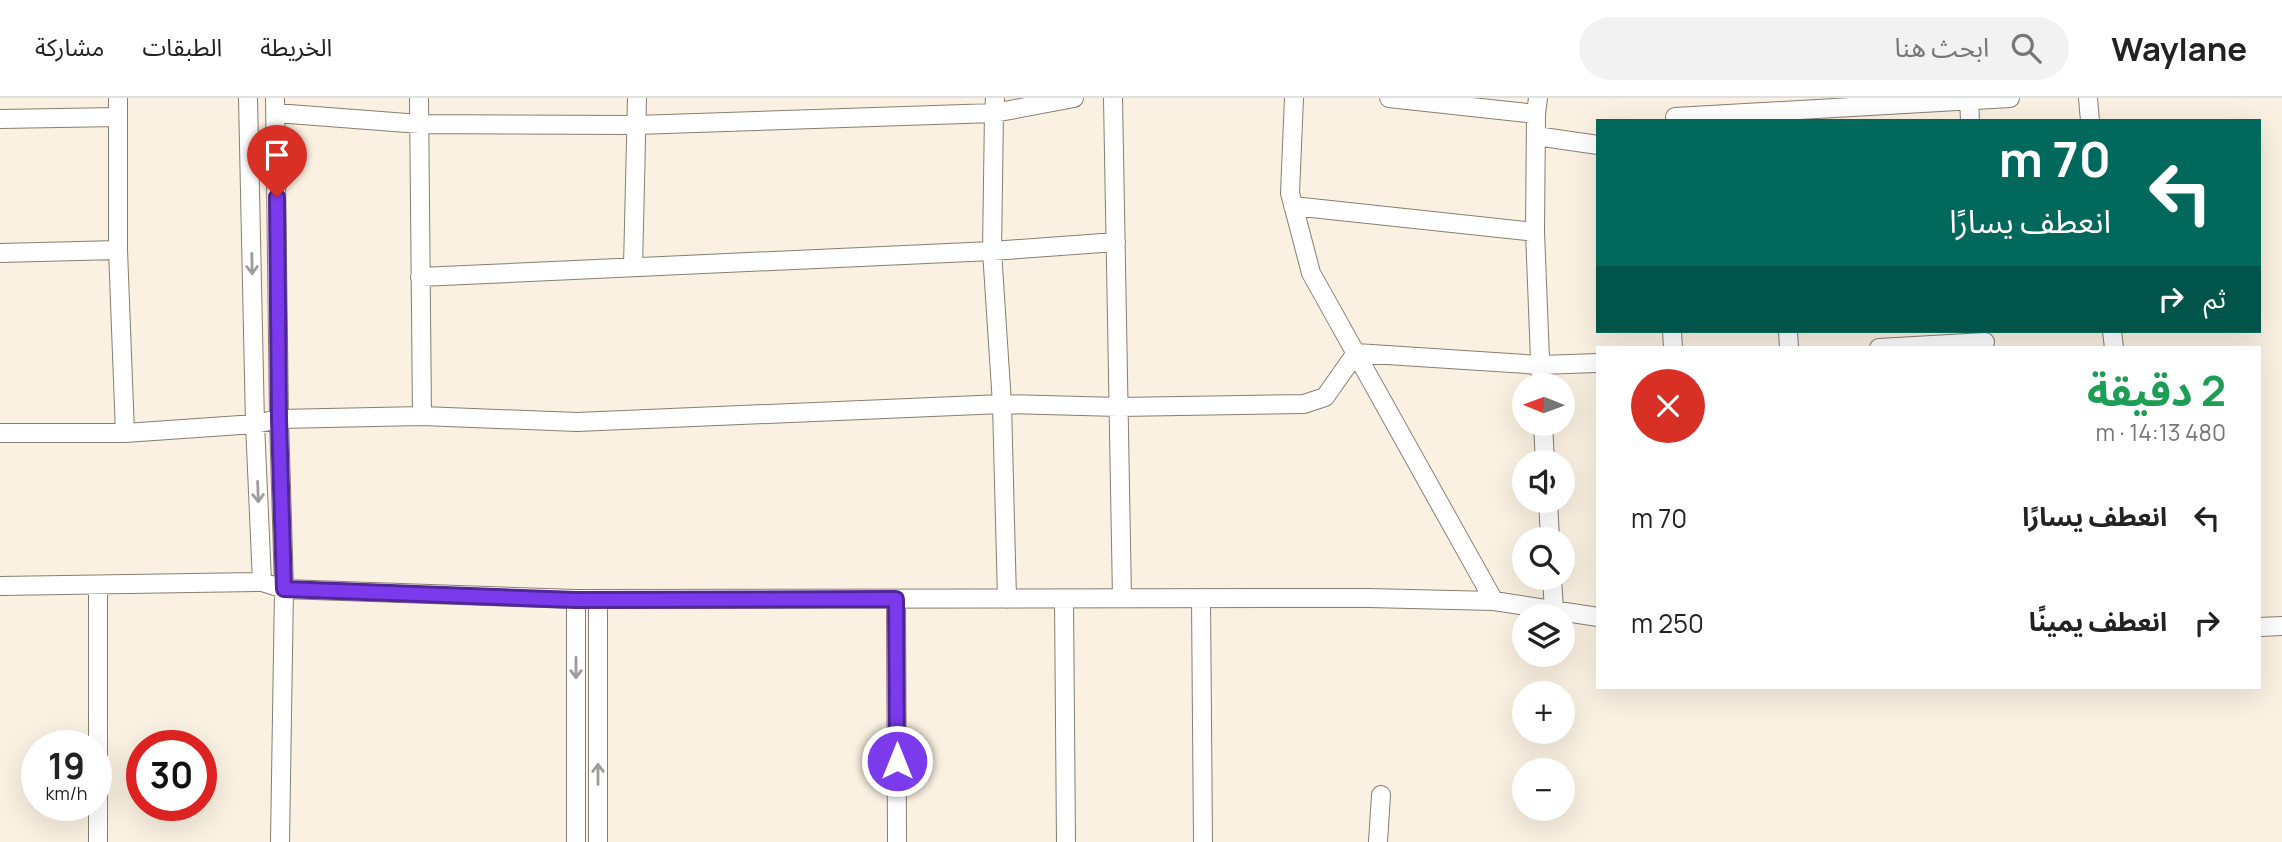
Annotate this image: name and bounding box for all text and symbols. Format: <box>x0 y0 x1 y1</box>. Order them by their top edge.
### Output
search box <box>1579 17 2069 80</box>
text: Waylane <box>2111 26 2247 71</box>
text: ابحث هنا <box>1895 29 1989 65</box>
icon: search <box>2007 29 2045 67</box>
text: مشاركة <box>35 30 104 63</box>
text: الطبقات <box>142 30 222 63</box>
text: الخريطة <box>260 30 332 63</box>
pin <box>247 125 307 197</box>
text: 70 m <box>1999 125 2111 192</box>
icon: arrive <box>258 136 296 174</box>
icon: left <box>2135 147 2226 238</box>
text: انعطف يسارًا <box>1949 199 2111 243</box>
one-way arrow <box>245 252 259 275</box>
icon: right <box>2152 280 2190 318</box>
text: ثم <box>2204 280 2226 316</box>
text: 2 دقيقة <box>2087 361 2226 419</box>
button: close <box>1631 369 1705 443</box>
north arrow <box>1512 373 1575 436</box>
map controls <box>1512 373 1575 821</box>
text: 480 m · 14:13 <box>2095 416 2226 448</box>
button: sound <box>1512 450 1575 513</box>
one-way arrow <box>252 480 265 503</box>
text: انعطف يسارًا <box>2022 498 2167 534</box>
icon: left <box>2188 499 2226 537</box>
text: 70 m <box>1631 500 1687 536</box>
button: search <box>1512 527 1575 590</box>
text: انعطف يمينًا <box>2029 603 2167 639</box>
button: layers <box>1512 604 1575 667</box>
icon: right <box>2188 604 2226 642</box>
text: 250 m <box>1631 605 1704 641</box>
one-way arrow <box>569 656 583 679</box>
button: + <box>1512 681 1575 744</box>
position arrow <box>860 724 934 798</box>
speed limit sign: 30 <box>126 730 217 821</box>
text: 19 <box>48 742 85 790</box>
button: − <box>1512 758 1575 821</box>
one-way arrow <box>591 763 605 786</box>
text: km/h <box>46 781 87 805</box>

